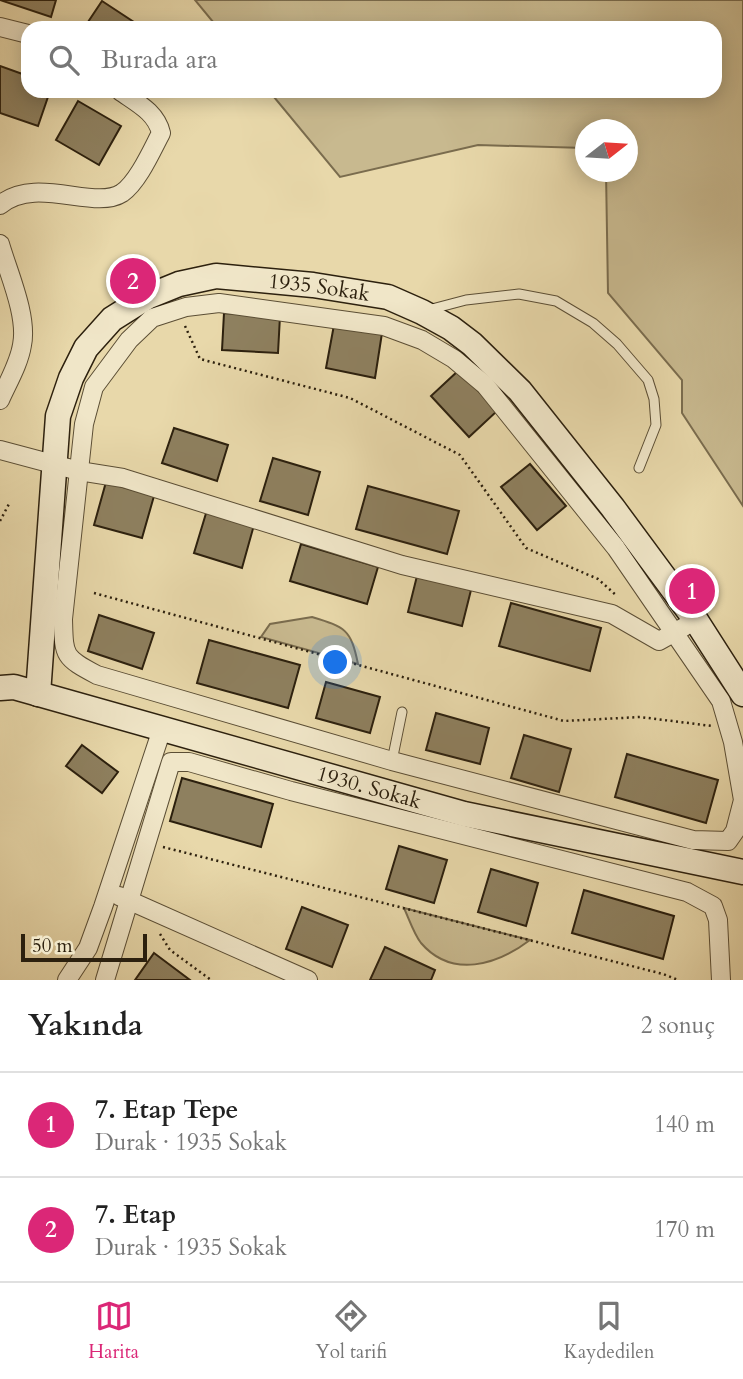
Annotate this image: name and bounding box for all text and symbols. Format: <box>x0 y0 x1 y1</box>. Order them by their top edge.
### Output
search box <box>21 21 722 98</box>
icon: search <box>45 41 83 79</box>
text: Burada ara <box>101 42 218 77</box>
north arrow <box>575 119 638 182</box>
pin: 2 <box>110 255 156 307</box>
street label: 1935 Sokak <box>267 267 373 309</box>
pin: 1 <box>669 565 715 617</box>
your location <box>318 645 352 679</box>
street label: 1930. Sokak <box>313 759 425 816</box>
scale bar <box>21 931 147 963</box>
text: 50 m <box>32 933 73 959</box>
text: Yakında <box>28 1005 143 1046</box>
text: 2 sonuç <box>641 1010 715 1041</box>
text: 7. Etap Tepe <box>95 1092 238 1127</box>
text: 1 <box>45 1109 57 1140</box>
text: 140 m <box>654 1109 715 1140</box>
text: Durak · 1935 Sokak <box>95 1127 287 1158</box>
text: 7. Etap <box>95 1197 176 1232</box>
text: 2 <box>45 1214 57 1245</box>
text: 170 m <box>654 1214 715 1245</box>
text: Durak · 1935 Sokak <box>95 1232 287 1263</box>
tab: Harita <box>88 1297 139 1365</box>
tab: Yol tarifi <box>316 1297 387 1365</box>
tab: Kaydedilen <box>564 1297 655 1365</box>

